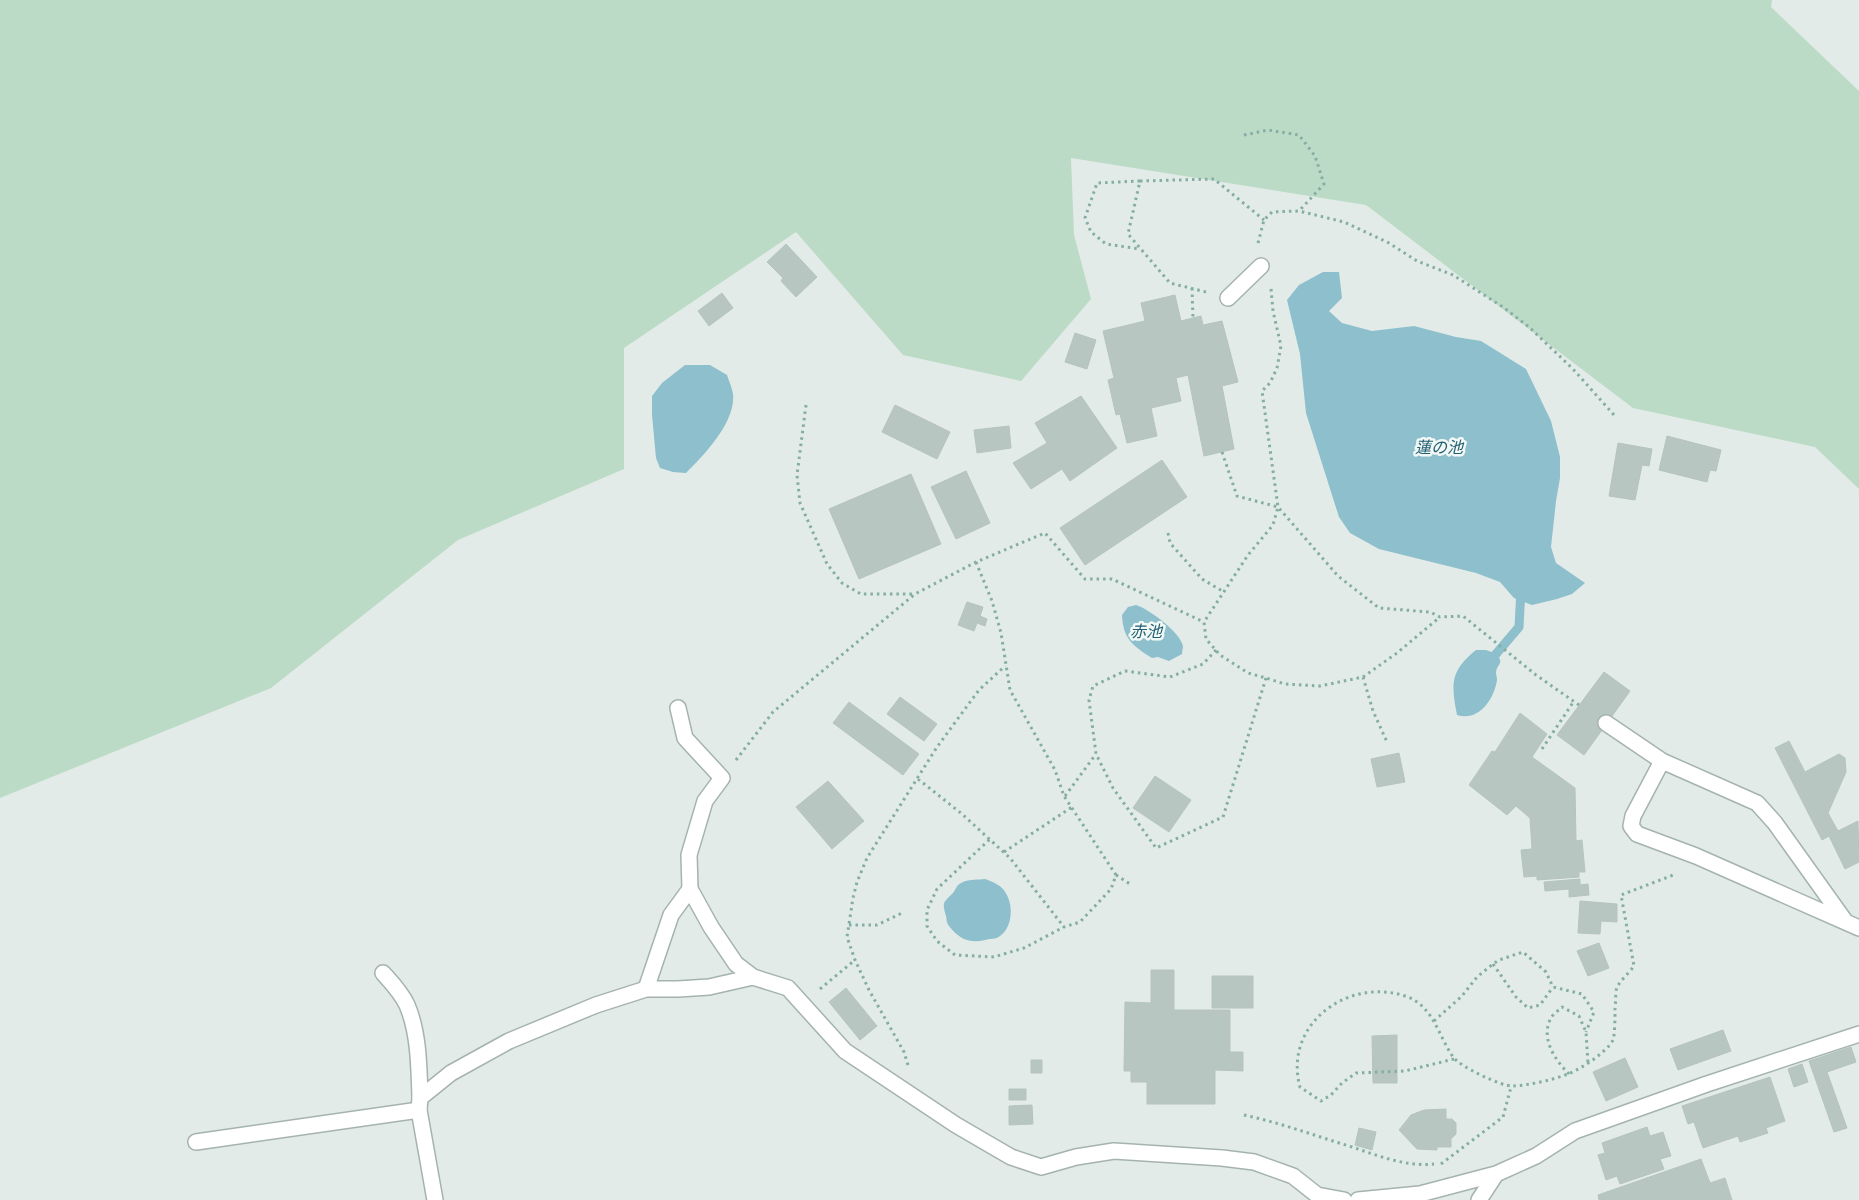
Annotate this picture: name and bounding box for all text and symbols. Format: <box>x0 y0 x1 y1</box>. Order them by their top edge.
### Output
water label: 蓮の池 <box>1415 439 1465 458</box>
water label: 赤池 <box>1130 623 1164 642</box>

